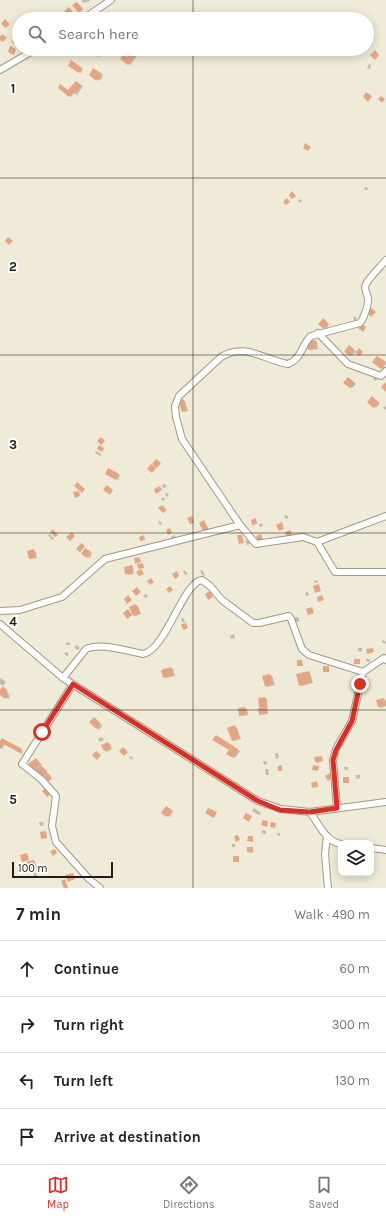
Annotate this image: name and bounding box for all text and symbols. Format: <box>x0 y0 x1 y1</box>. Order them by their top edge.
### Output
search box <box>12 12 374 56</box>
icon: search <box>26 23 48 45</box>
text: Search here <box>58 25 139 43</box>
text: 1 <box>11 81 15 96</box>
text: 2 <box>9 259 17 274</box>
text: 3 <box>9 437 17 452</box>
text: 4 <box>9 614 17 629</box>
route end <box>351 675 369 693</box>
route start <box>33 723 51 741</box>
text: 5 <box>9 792 17 807</box>
map controls <box>338 840 374 876</box>
button: layers <box>338 840 374 876</box>
scale bar <box>12 860 113 879</box>
text: 100 m <box>18 862 48 875</box>
text: 7 min <box>16 904 61 924</box>
text: Walk · 490 m <box>294 907 370 922</box>
icon: ahead <box>16 958 38 980</box>
text: Continue <box>54 960 119 978</box>
text: 60 m <box>340 961 370 976</box>
icon: right <box>16 1014 38 1036</box>
text: Turn right <box>54 1016 124 1034</box>
text: 300 m <box>332 1017 370 1032</box>
icon: left <box>16 1070 38 1092</box>
text: Turn left <box>54 1072 113 1090</box>
text: 130 m <box>335 1073 370 1088</box>
icon: arrive <box>16 1126 38 1148</box>
text: Arrive at destination <box>54 1128 201 1146</box>
tab: Map <box>47 1174 69 1211</box>
tab: Directions <box>163 1174 215 1211</box>
tab: Saved <box>309 1174 339 1211</box>

